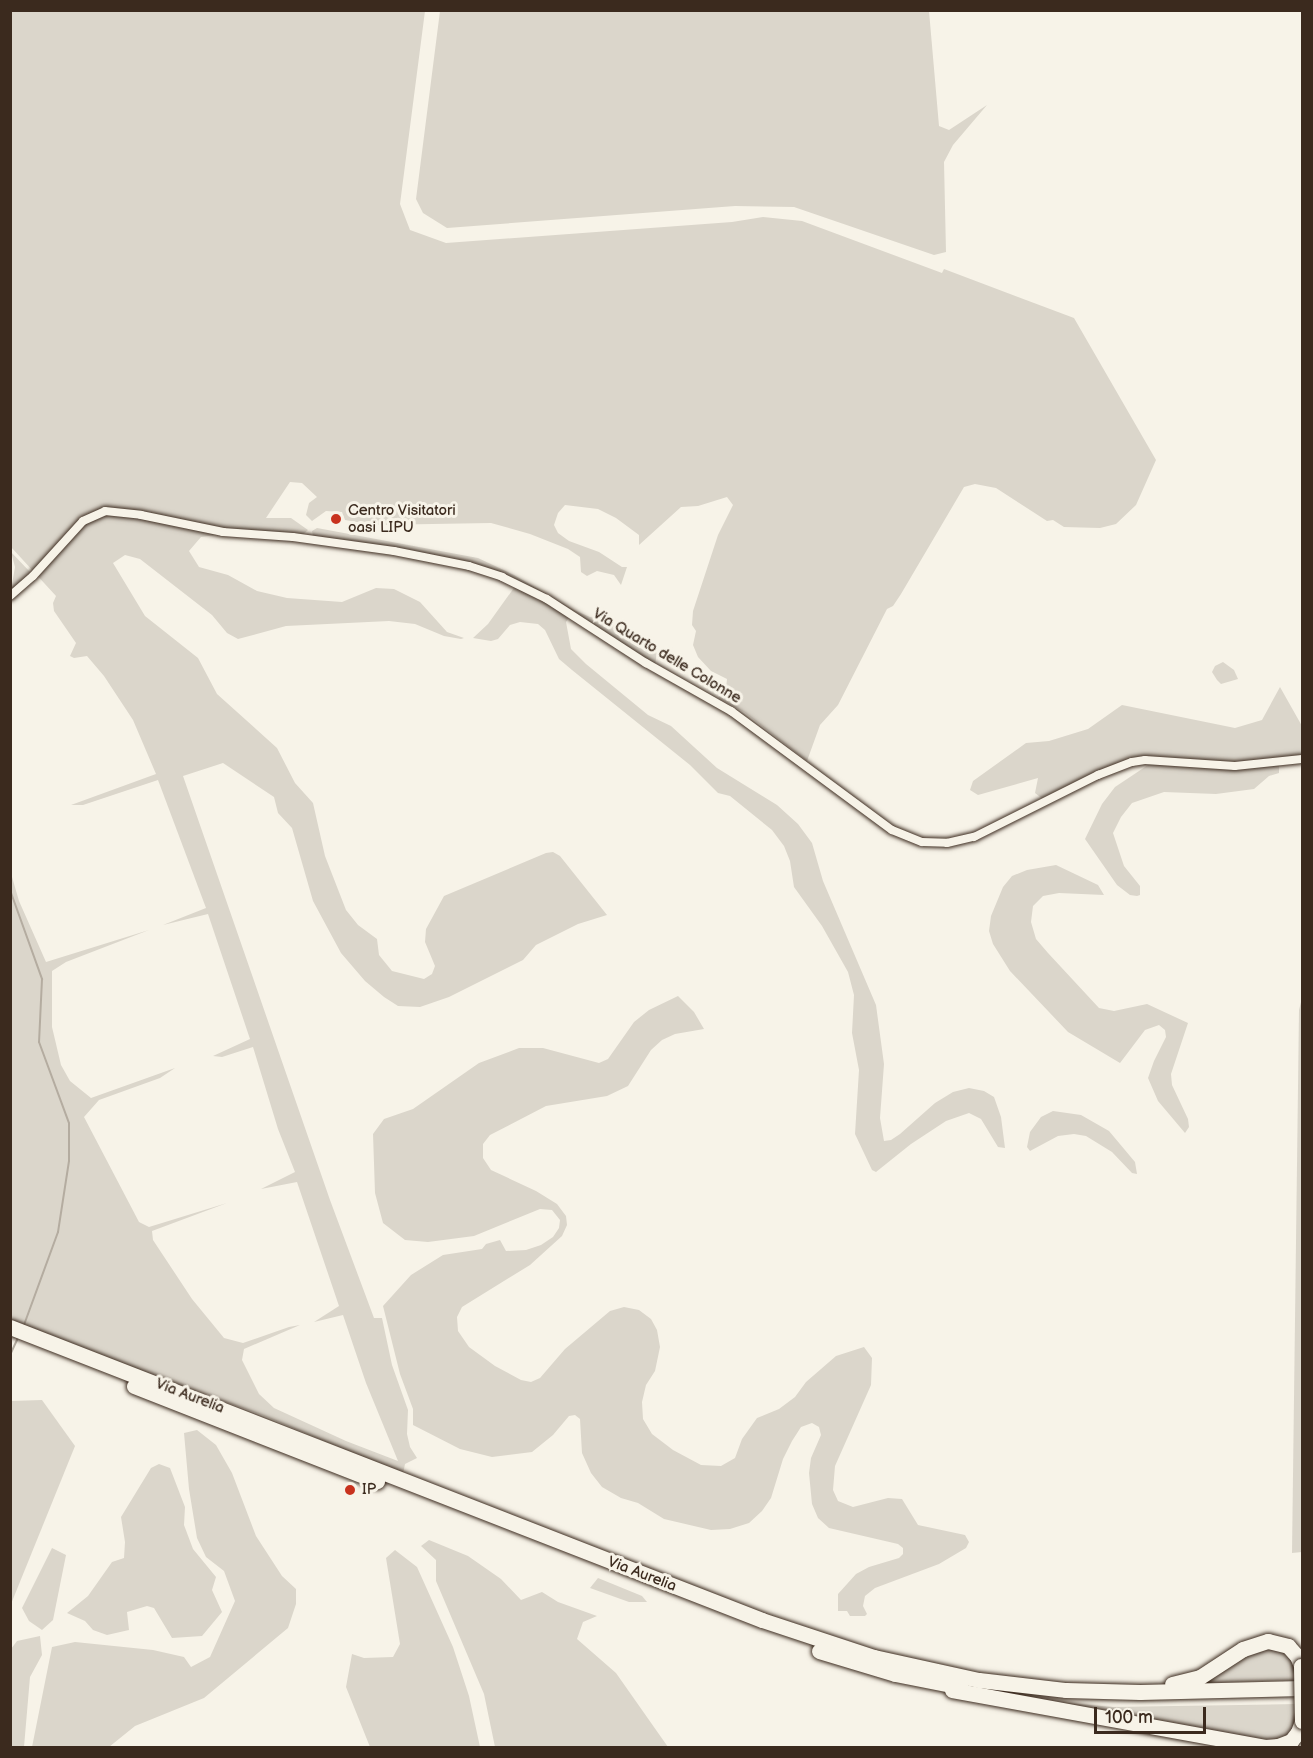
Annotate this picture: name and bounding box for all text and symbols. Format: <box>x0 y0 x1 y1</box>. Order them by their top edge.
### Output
place label: Centro Visitatori oasi LIPU <box>348 501 456 536</box>
marker: Centro Visitatori oasi LIPU <box>329 512 343 526</box>
street label: Via Quarto delle Colonne <box>590 605 744 707</box>
street label: Via Aurelia <box>153 1375 227 1417</box>
place label: IP <box>362 1481 376 1499</box>
marker: IP <box>343 1483 357 1497</box>
street label: Via Aurelia <box>605 1553 679 1595</box>
scale bar <box>1097 1695 1210 1733</box>
text: 100 m <box>1105 1707 1153 1728</box>

